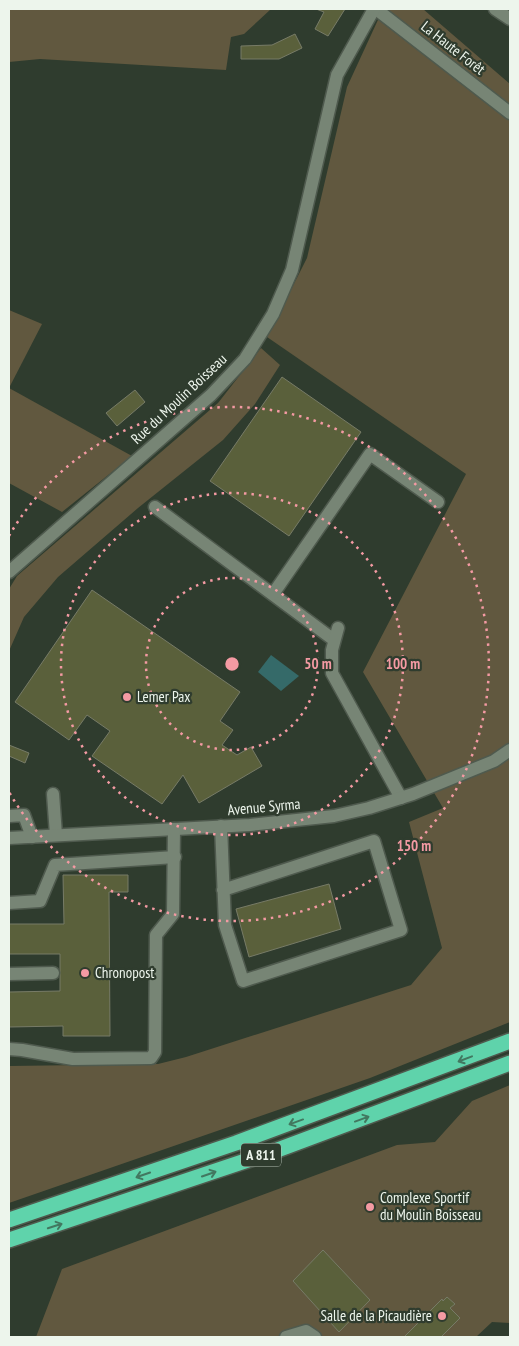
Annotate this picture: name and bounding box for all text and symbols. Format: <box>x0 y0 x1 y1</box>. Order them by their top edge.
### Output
street label: La Haute Forêt <box>417 17 489 79</box>
street label: Rue du Moulin Boisseau <box>127 349 230 448</box>
text: 50 m <box>304 654 332 673</box>
text: 100 m <box>386 654 420 673</box>
centre of rings <box>223 655 241 673</box>
place label: Lemer Pax <box>137 687 191 706</box>
marker: Lemer Pax <box>121 691 133 703</box>
street label: Avenue Syrma <box>227 794 301 819</box>
text: 150 m <box>397 836 431 855</box>
place label: Chronopost <box>95 963 154 982</box>
marker: Chronopost <box>79 967 91 979</box>
one-way arrow <box>458 1055 473 1064</box>
one-way arrow <box>354 1114 369 1123</box>
one-way arrow <box>289 1118 304 1127</box>
road number: A 811 <box>241 1144 281 1166</box>
one-way arrow <box>201 1169 216 1178</box>
one-way arrow <box>135 1171 151 1181</box>
place label: Complexe Sportif du Moulin Boisseau <box>380 1188 481 1224</box>
marker: Complexe Sportif du Moulin Boisseau <box>364 1201 376 1213</box>
one-way arrow <box>47 1220 63 1230</box>
place label: Salle de la Picaudière <box>321 1306 432 1325</box>
marker: Salle de la Picaudière <box>436 1310 448 1322</box>

